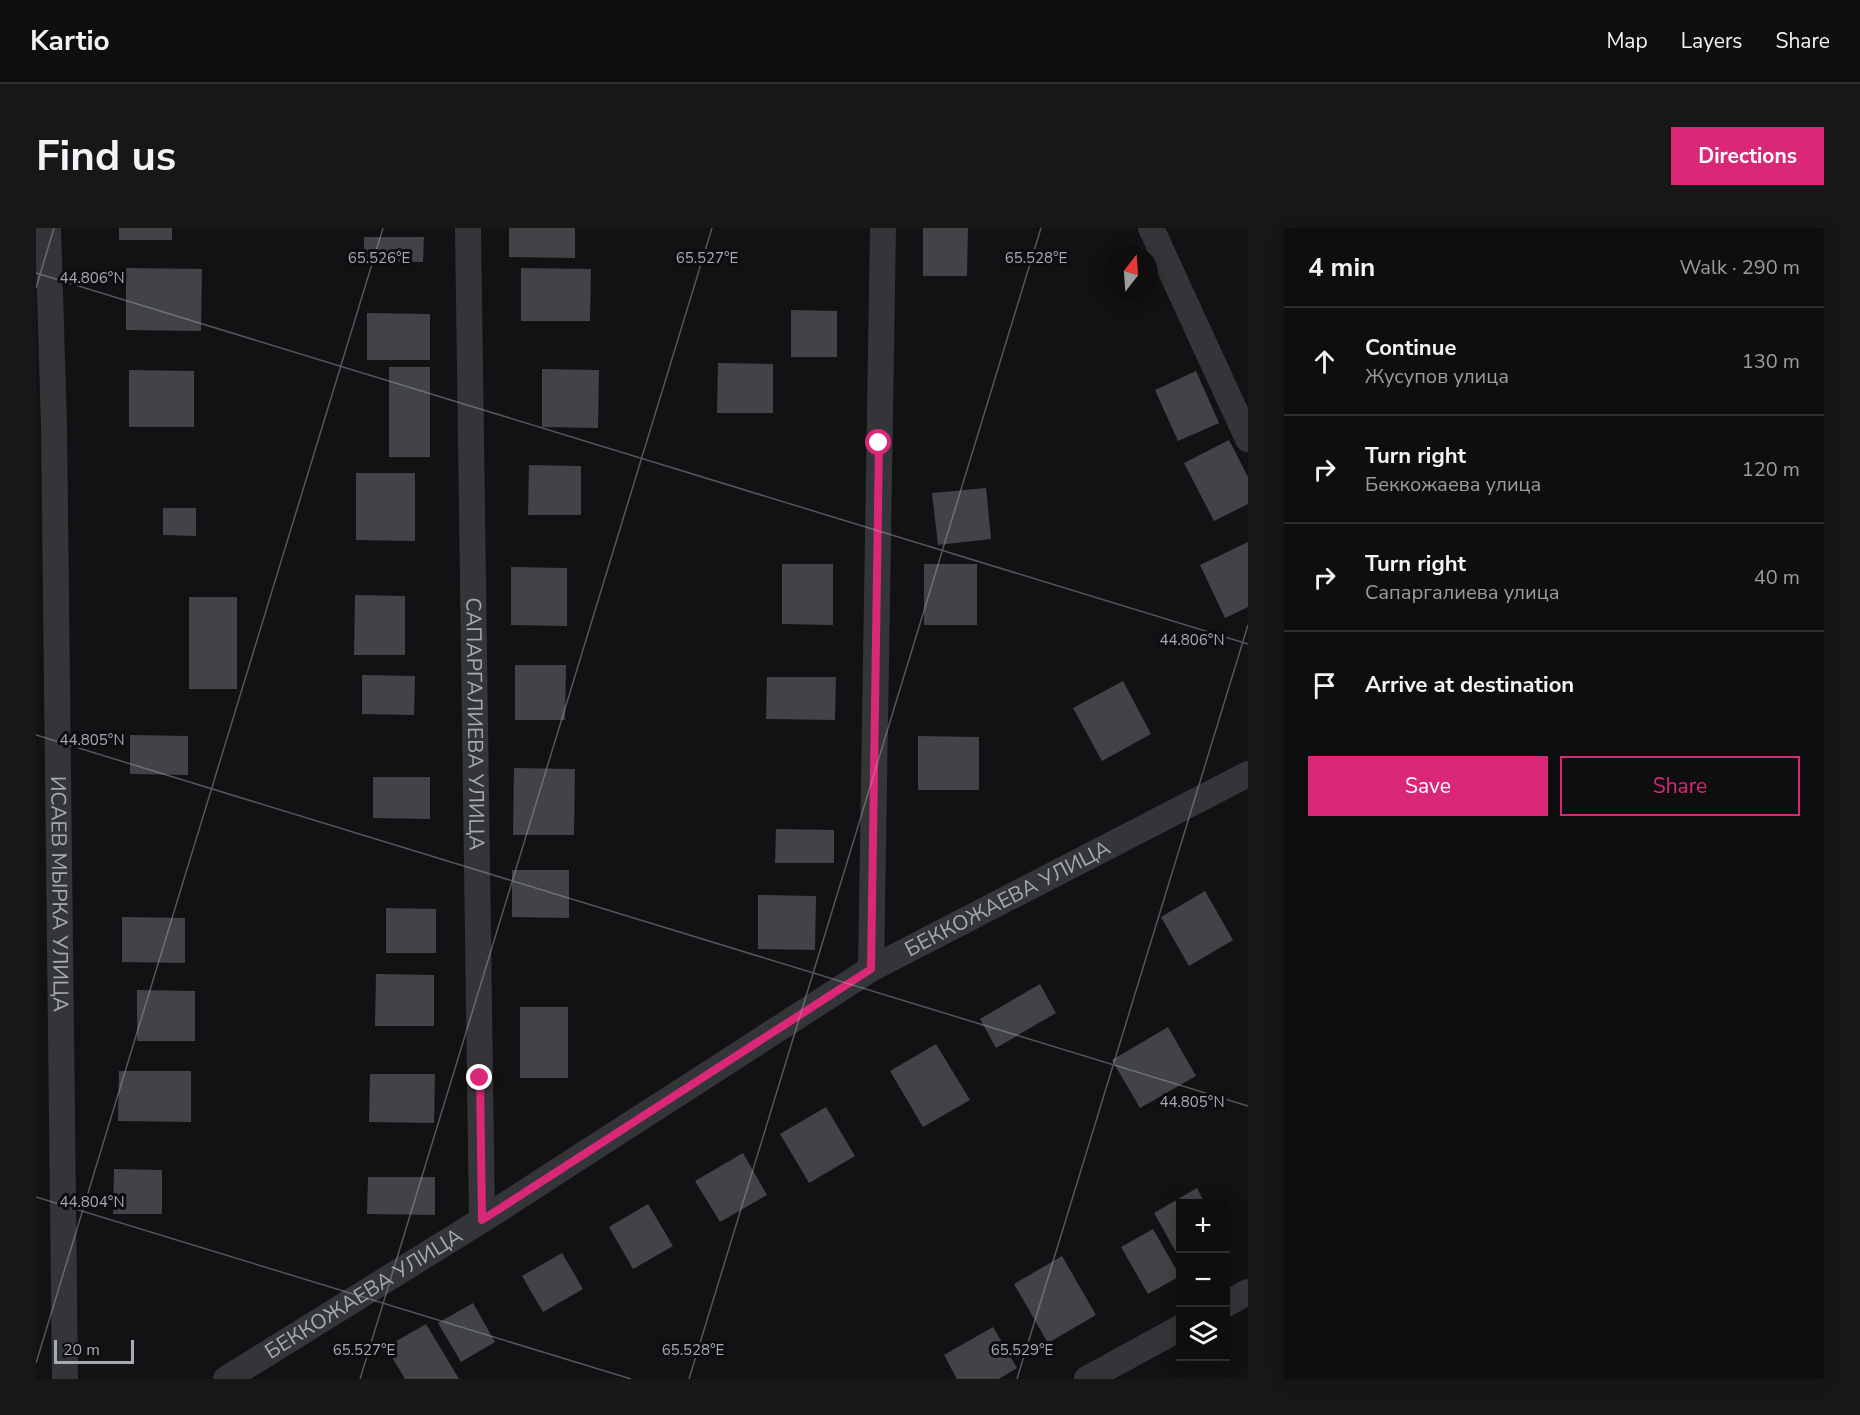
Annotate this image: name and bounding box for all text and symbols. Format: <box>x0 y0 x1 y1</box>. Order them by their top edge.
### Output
text: Kartio <box>30 22 110 60</box>
text: Map <box>1606 27 1648 55</box>
text: Layers <box>1681 27 1742 55</box>
text: Share <box>1775 27 1830 55</box>
button: Directions <box>1671 127 1824 185</box>
text: Find us <box>36 128 176 185</box>
north arrow <box>1104 246 1158 300</box>
text: 65.526°E <box>348 248 410 268</box>
text: 65.527°E <box>676 248 738 268</box>
text: 65.528°E <box>1005 248 1067 268</box>
text: 4 min <box>1308 250 1375 285</box>
text: Walk · 290 m <box>1680 254 1800 281</box>
text: 44.806°N <box>59 268 125 288</box>
text: Continue <box>1365 333 1456 363</box>
icon: ahead <box>1308 345 1341 378</box>
text: 130 m <box>1742 348 1800 375</box>
text: Жусупов улица <box>1365 363 1509 390</box>
route start <box>865 429 891 455</box>
text: Turn right <box>1365 441 1466 471</box>
icon: right <box>1308 453 1341 486</box>
text: 120 m <box>1742 456 1800 483</box>
text: Беккожаева улица <box>1365 471 1541 498</box>
text: Turn right <box>1365 549 1466 579</box>
icon: right <box>1308 561 1341 594</box>
text: 40 m <box>1754 564 1800 591</box>
text: Сапаргалиева улица <box>1365 579 1559 606</box>
street label: САПАРГАЛИЕВА УЛИЦА <box>459 597 491 851</box>
text: 44.806°N <box>1159 630 1225 650</box>
icon: arrive <box>1308 669 1341 702</box>
text: Arrive at destination <box>1365 670 1574 700</box>
text: 44.805°N <box>59 730 125 750</box>
button: Save <box>1308 756 1548 816</box>
button: Share <box>1560 756 1800 816</box>
street label: ИСАЕВ МЫРКА УЛИЦА <box>44 776 75 1012</box>
street label: БЕККОЖАЕВА УЛИЦА <box>900 834 1115 963</box>
route end <box>466 1064 492 1090</box>
text: 44.805°N <box>1159 1092 1225 1112</box>
text: 44.804°N <box>59 1192 125 1212</box>
map controls <box>1176 1199 1230 1361</box>
button: + <box>1176 1199 1230 1253</box>
street label: БЕККОЖАЕВА УЛИЦА <box>259 1222 468 1366</box>
button: − <box>1176 1253 1230 1307</box>
button: layers <box>1176 1307 1230 1361</box>
scale bar <box>54 1337 134 1364</box>
text: 20 m <box>63 1339 100 1361</box>
text: 65.527°E <box>333 1340 395 1360</box>
text: 65.528°E <box>662 1340 724 1360</box>
text: 65.529°E <box>991 1340 1053 1360</box>

